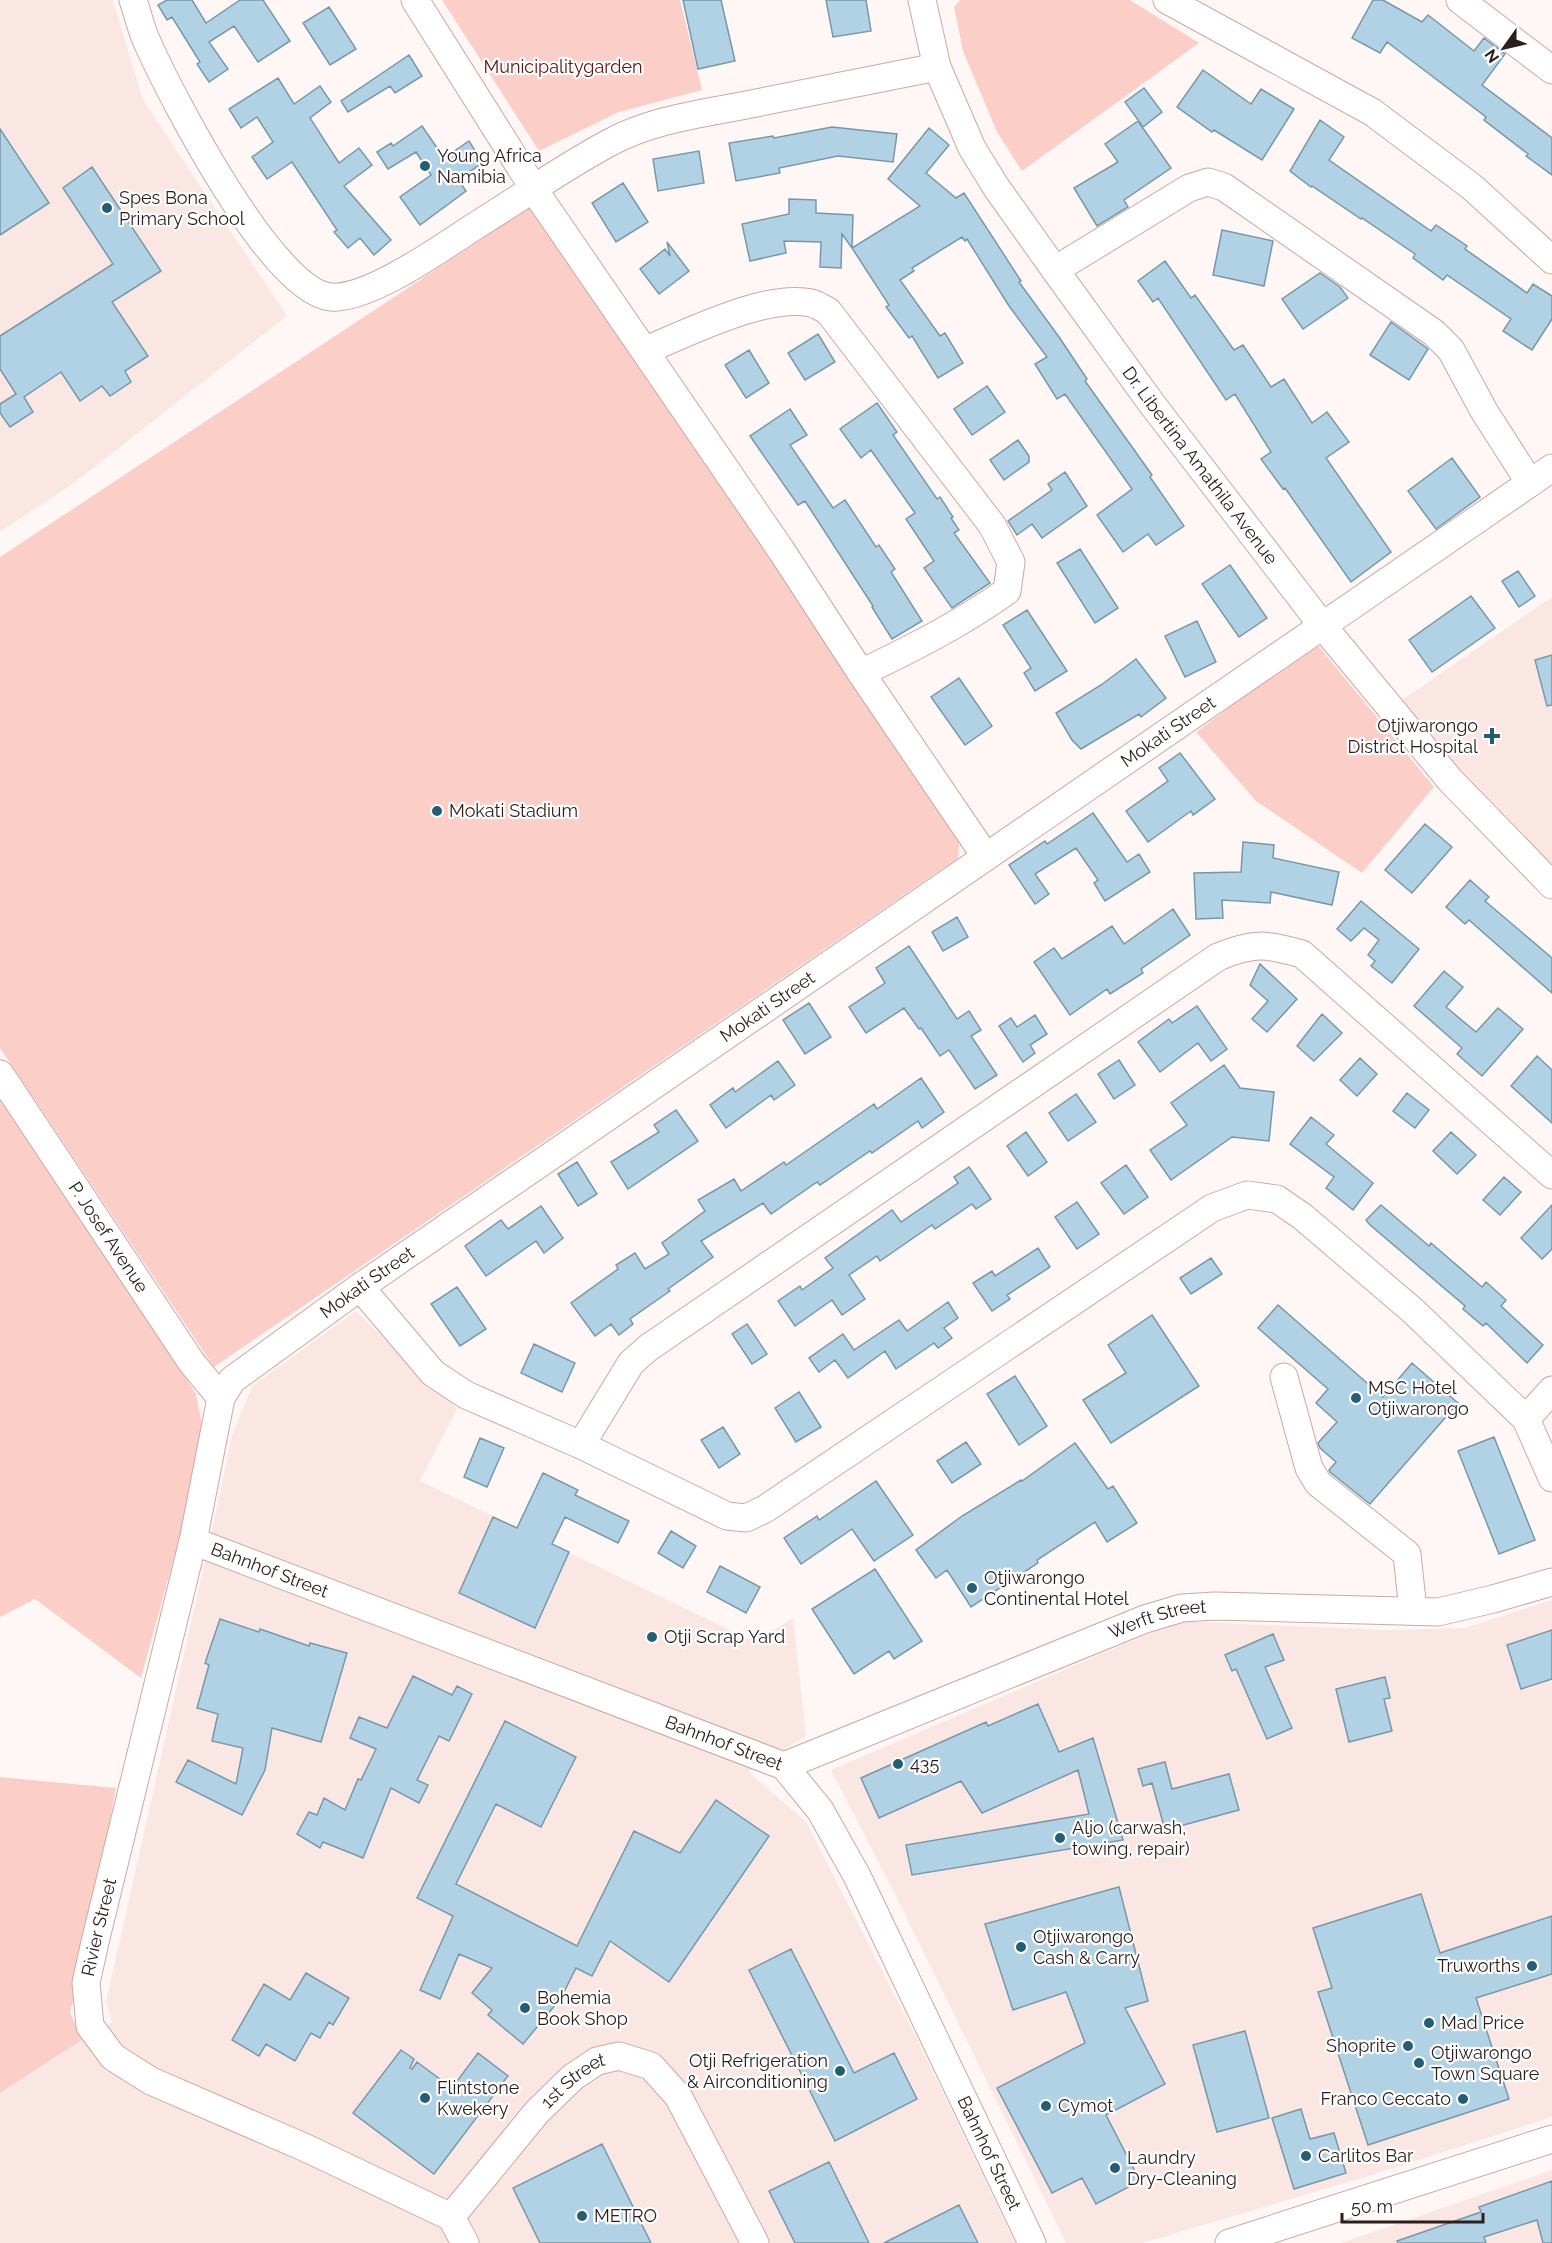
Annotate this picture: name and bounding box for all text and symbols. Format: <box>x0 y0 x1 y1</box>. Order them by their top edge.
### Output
north arrow <box>1474 18 1534 78</box>
text: N <box>1481 46 1503 66</box>
park label: Municipalitygarden <box>483 56 643 77</box>
place label: Young Africa Namibia <box>437 145 542 187</box>
marker: Young Africa Namibia <box>418 159 432 173</box>
place label: Spes Bona Primary School <box>119 187 245 229</box>
marker: Spes Bona Primary School <box>100 201 114 215</box>
street label: Dr. Libertina Amathila Avenue <box>1118 362 1283 569</box>
street label: Mokati Street <box>1117 692 1219 771</box>
place label: Otjiwarongo District Hospital <box>1347 715 1478 757</box>
marker: Otjiwarongo District Hospital <box>1483 727 1501 745</box>
place label: Mokati Stadium <box>449 800 578 821</box>
marker: Mokati Stadium <box>430 804 444 818</box>
street label: Mokati Street <box>716 967 819 1046</box>
street label: P. Josef Avenue <box>65 1178 153 1297</box>
street label: Mokati Street <box>316 1242 418 1322</box>
place label: MSC Hotel Otjiwarongo <box>1368 1377 1469 1419</box>
marker: MSC Hotel Otjiwarongo <box>1349 1391 1363 1405</box>
street label: Bahnhof Street <box>208 1538 331 1602</box>
place label: Otjiwarongo Continental Hotel <box>984 1567 1129 1609</box>
marker: Otjiwarongo Continental Hotel <box>965 1581 979 1595</box>
street label: Werft Street <box>1105 1596 1207 1643</box>
place label: Otji Scrap Yard <box>664 1626 785 1647</box>
marker: Otji Scrap Yard <box>645 1630 659 1644</box>
street label: Bahnhof Street <box>662 1711 786 1774</box>
place label: 435 <box>910 1753 939 1774</box>
marker: 435 <box>891 1757 905 1771</box>
place label: Aljo (carwash, towing, repair) <box>1072 1817 1190 1859</box>
marker: Aljo (carwash, towing, repair) <box>1053 1831 1067 1845</box>
street label: Rivier Street <box>77 1876 120 1978</box>
place label: Otjiwarongo Cash & Carry <box>1033 1926 1140 1968</box>
marker: Otjiwarongo Cash & Carry <box>1014 1940 1028 1954</box>
place label: Truworths <box>1437 1955 1520 1976</box>
marker: Truworths <box>1525 1959 1539 1973</box>
place label: Bohemia Book Shop <box>537 1987 628 2029</box>
marker: Bohemia Book Shop <box>518 2001 532 2015</box>
place label: Mad Price <box>1441 2012 1525 2033</box>
marker: Mad Price <box>1422 2016 1436 2030</box>
place label: Shoprite <box>1326 2035 1396 2056</box>
marker: Shoprite <box>1401 2039 1415 2053</box>
place label: Otjiwarongo Town Square <box>1431 2042 1540 2084</box>
street label: 1st Street <box>536 2049 607 2112</box>
place label: Otji Refrigeration & Airconditioning <box>687 2050 828 2092</box>
marker: Otjiwarongo Town Square <box>1412 2056 1426 2070</box>
marker: Otji Refrigeration & Airconditioning <box>833 2064 847 2078</box>
place label: Flintstone Kwekery <box>437 2077 520 2119</box>
place label: Franco Ceccato <box>1321 2088 1451 2109</box>
marker: Flintstone Kwekery <box>418 2091 432 2105</box>
marker: Franco Ceccato <box>1456 2092 1470 2106</box>
street label: Bahnhof Street <box>953 2093 1026 2213</box>
place label: Cymot <box>1058 2095 1113 2116</box>
marker: Cymot <box>1039 2099 1053 2113</box>
place label: Carlitos Bar <box>1318 2145 1414 2166</box>
place label: Laundry Dry-Cleaning <box>1127 2147 1237 2189</box>
marker: Carlitos Bar <box>1299 2149 1313 2163</box>
marker: Laundry Dry-Cleaning <box>1108 2161 1122 2175</box>
scale bar <box>1342 2186 1483 2224</box>
text: 50 m <box>1351 2196 1393 2217</box>
place label: METRO <box>594 2205 657 2226</box>
marker: METRO <box>575 2209 589 2223</box>

